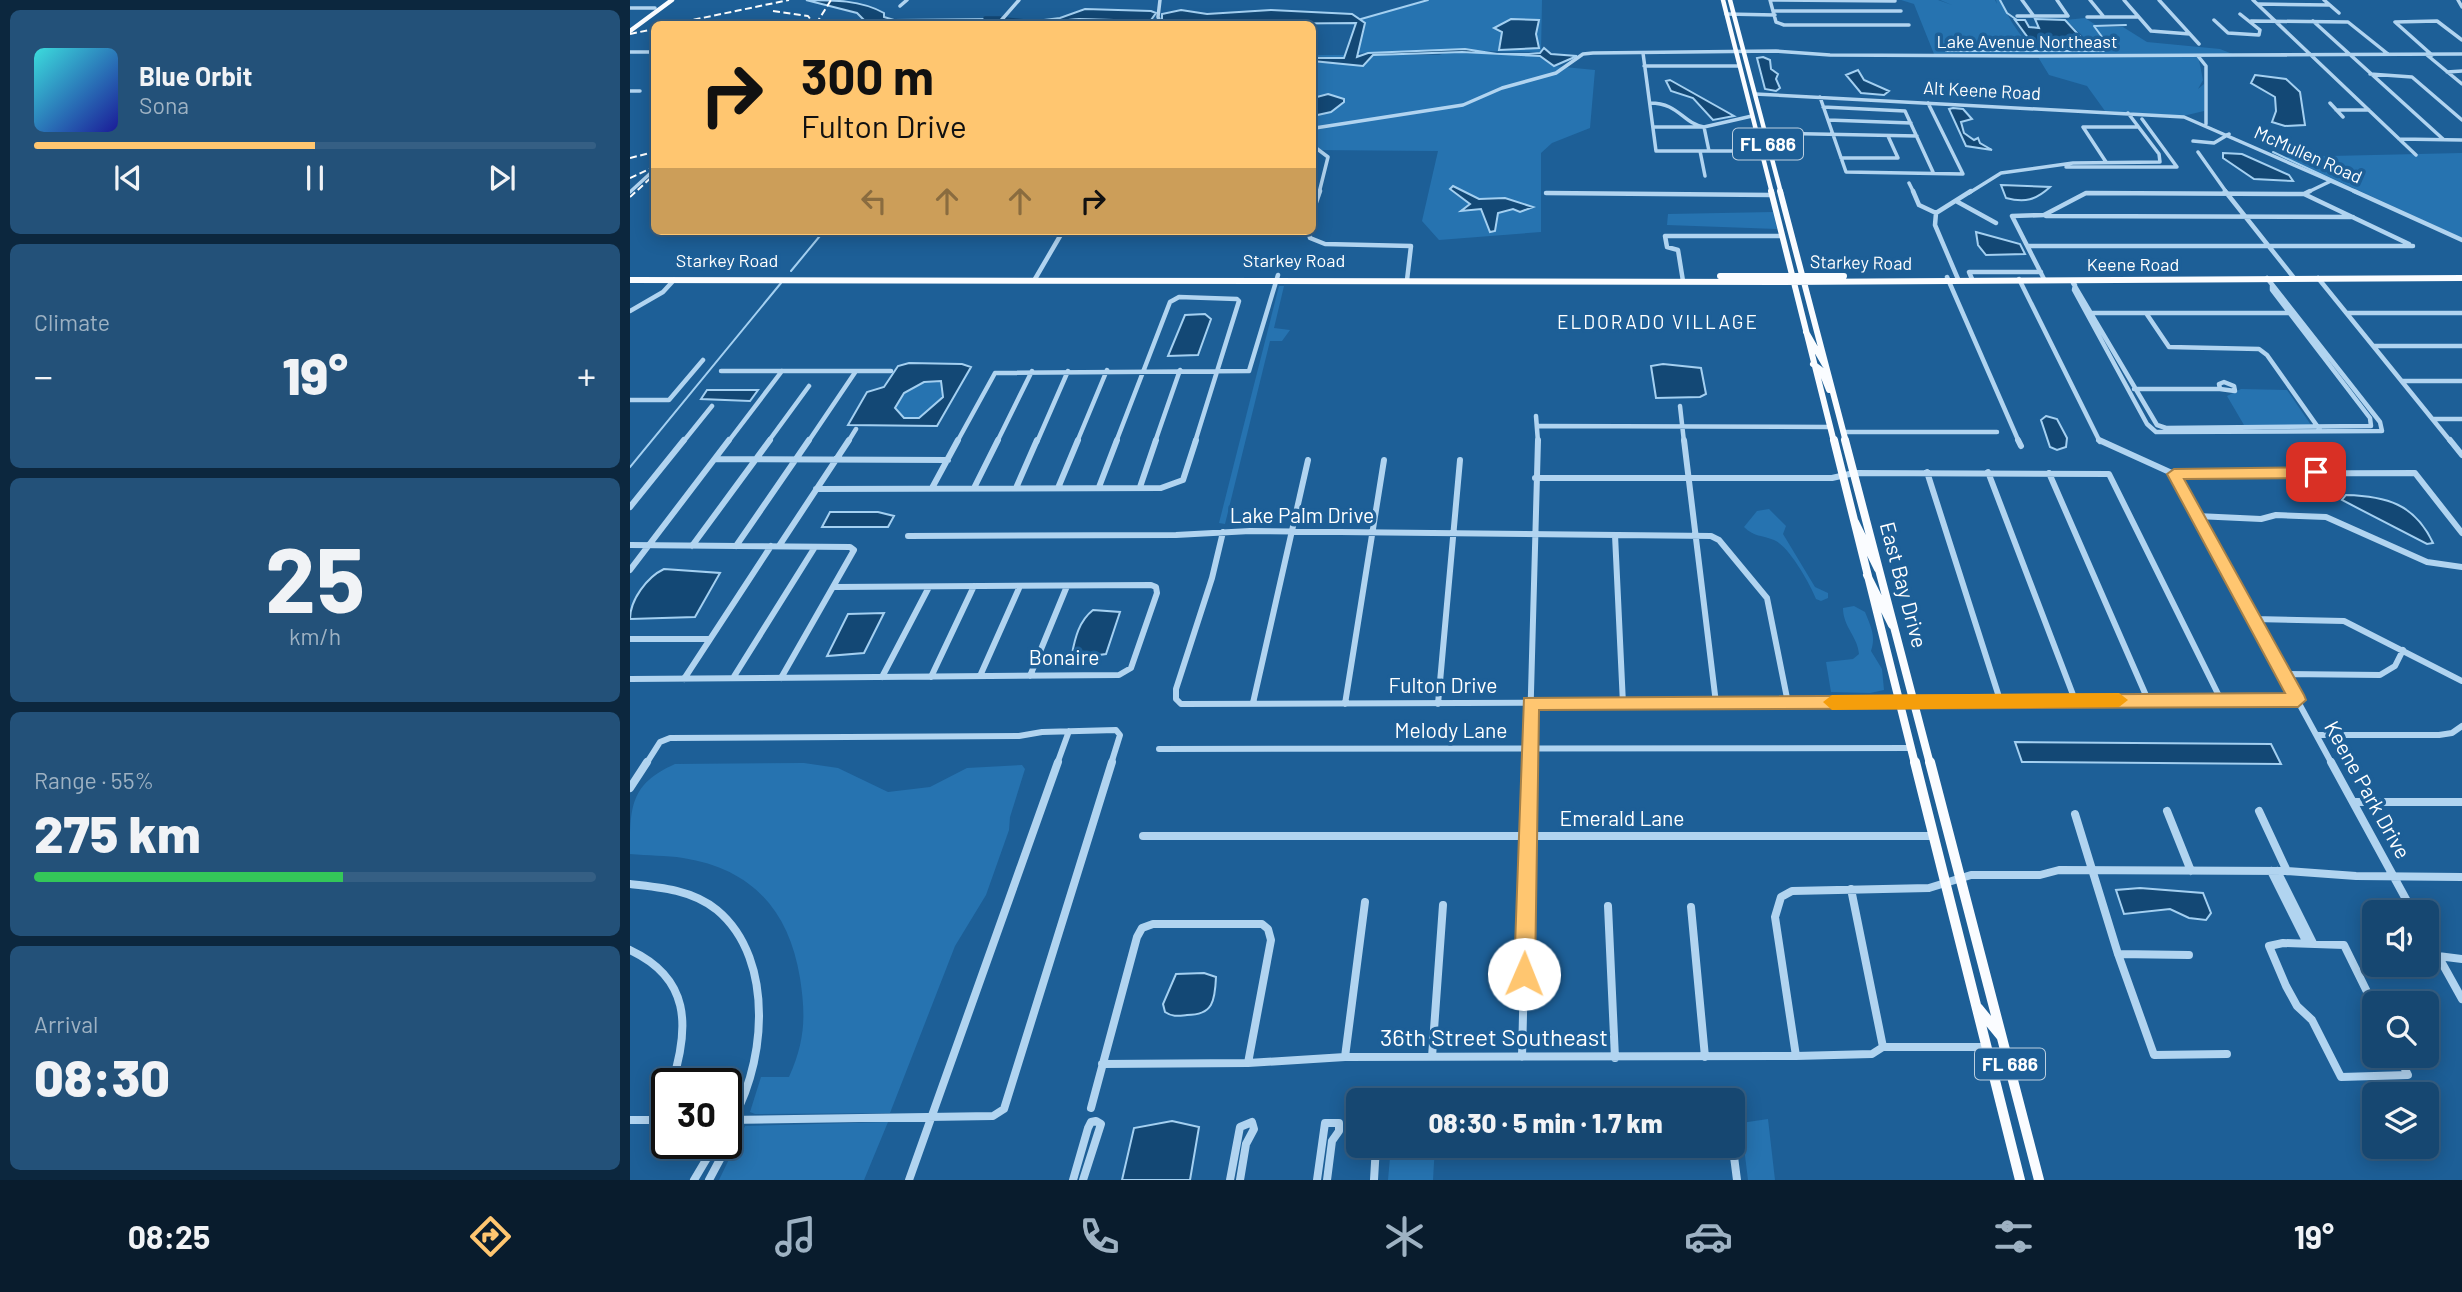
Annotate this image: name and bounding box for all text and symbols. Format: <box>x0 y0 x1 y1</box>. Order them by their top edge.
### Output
street label: Lake Avenue Northeast <box>1937 30 2117 52</box>
text: 300 m <box>801 46 934 105</box>
icon: right <box>686 49 777 140</box>
text: Blue Orbit <box>139 60 252 91</box>
street label: Alt Keene Road <box>1923 76 2041 104</box>
text: Sona <box>139 91 189 119</box>
text: Fulton Drive <box>801 106 967 144</box>
street label: McMullen Road <box>2251 121 2366 188</box>
road number: FL 686 <box>1733 128 1803 160</box>
icon: previous <box>109 159 147 197</box>
icon: pause <box>296 159 334 197</box>
icon: next <box>483 159 521 197</box>
icon: left <box>855 182 893 220</box>
icon: ahead <box>928 182 966 220</box>
icon: ahead <box>1001 182 1039 220</box>
icon: right <box>1074 182 1112 220</box>
street label: Starkey Road <box>676 249 778 271</box>
street label: Starkey Road <box>1243 249 1345 271</box>
street label: Starkey Road <box>1810 250 1912 274</box>
street label: Keene Road <box>2087 253 2179 275</box>
text: Climate <box>34 308 110 336</box>
district label: ELDORADO VILLAGE <box>1557 310 1759 333</box>
text: 19° <box>282 343 348 405</box>
text: − <box>34 352 53 398</box>
text: + <box>577 352 596 398</box>
pin <box>2286 442 2346 502</box>
icon: arrive <box>2297 453 2335 491</box>
street label: Lake Palm Drive <box>1230 502 1374 527</box>
street label: East Bay Drive <box>1876 519 1933 650</box>
text: 25 <box>265 522 365 631</box>
text: km/h <box>289 622 341 650</box>
street label: Bonaire <box>1029 644 1099 669</box>
street label: Fulton Drive <box>1389 672 1497 697</box>
street label: Keene Park Drive <box>2320 716 2417 863</box>
street label: Melody Lane <box>1395 717 1507 742</box>
text: Range · 55% <box>34 766 154 794</box>
text: 275 km <box>34 801 201 863</box>
street label: Emerald Lane <box>1560 805 1684 830</box>
map controls <box>2362 900 2439 1159</box>
button: sound <box>2362 900 2439 977</box>
position arrow <box>1487 937 1561 1011</box>
button: search <box>2362 991 2439 1068</box>
text: Arrival <box>34 1010 98 1038</box>
street label: 36th Street Southeast <box>1380 1022 1608 1051</box>
text: 08:30 <box>34 1045 170 1107</box>
road number: FL 686 <box>1975 1048 2045 1080</box>
speed limit sign: 30 <box>651 1068 742 1159</box>
button: layers <box>2362 1082 2439 1159</box>
text: 08:30 · 5 min · 1.7 km <box>1428 1107 1663 1138</box>
icon: directions <box>466 1212 515 1261</box>
icon: music <box>771 1212 820 1261</box>
icon: phone <box>1075 1212 1124 1261</box>
icon: climate <box>1380 1212 1429 1261</box>
icon: car <box>1684 1212 1733 1261</box>
icon: filters <box>1989 1212 2038 1261</box>
text: 08:25 <box>128 1217 210 1255</box>
text: 19° <box>2294 1217 2334 1255</box>

